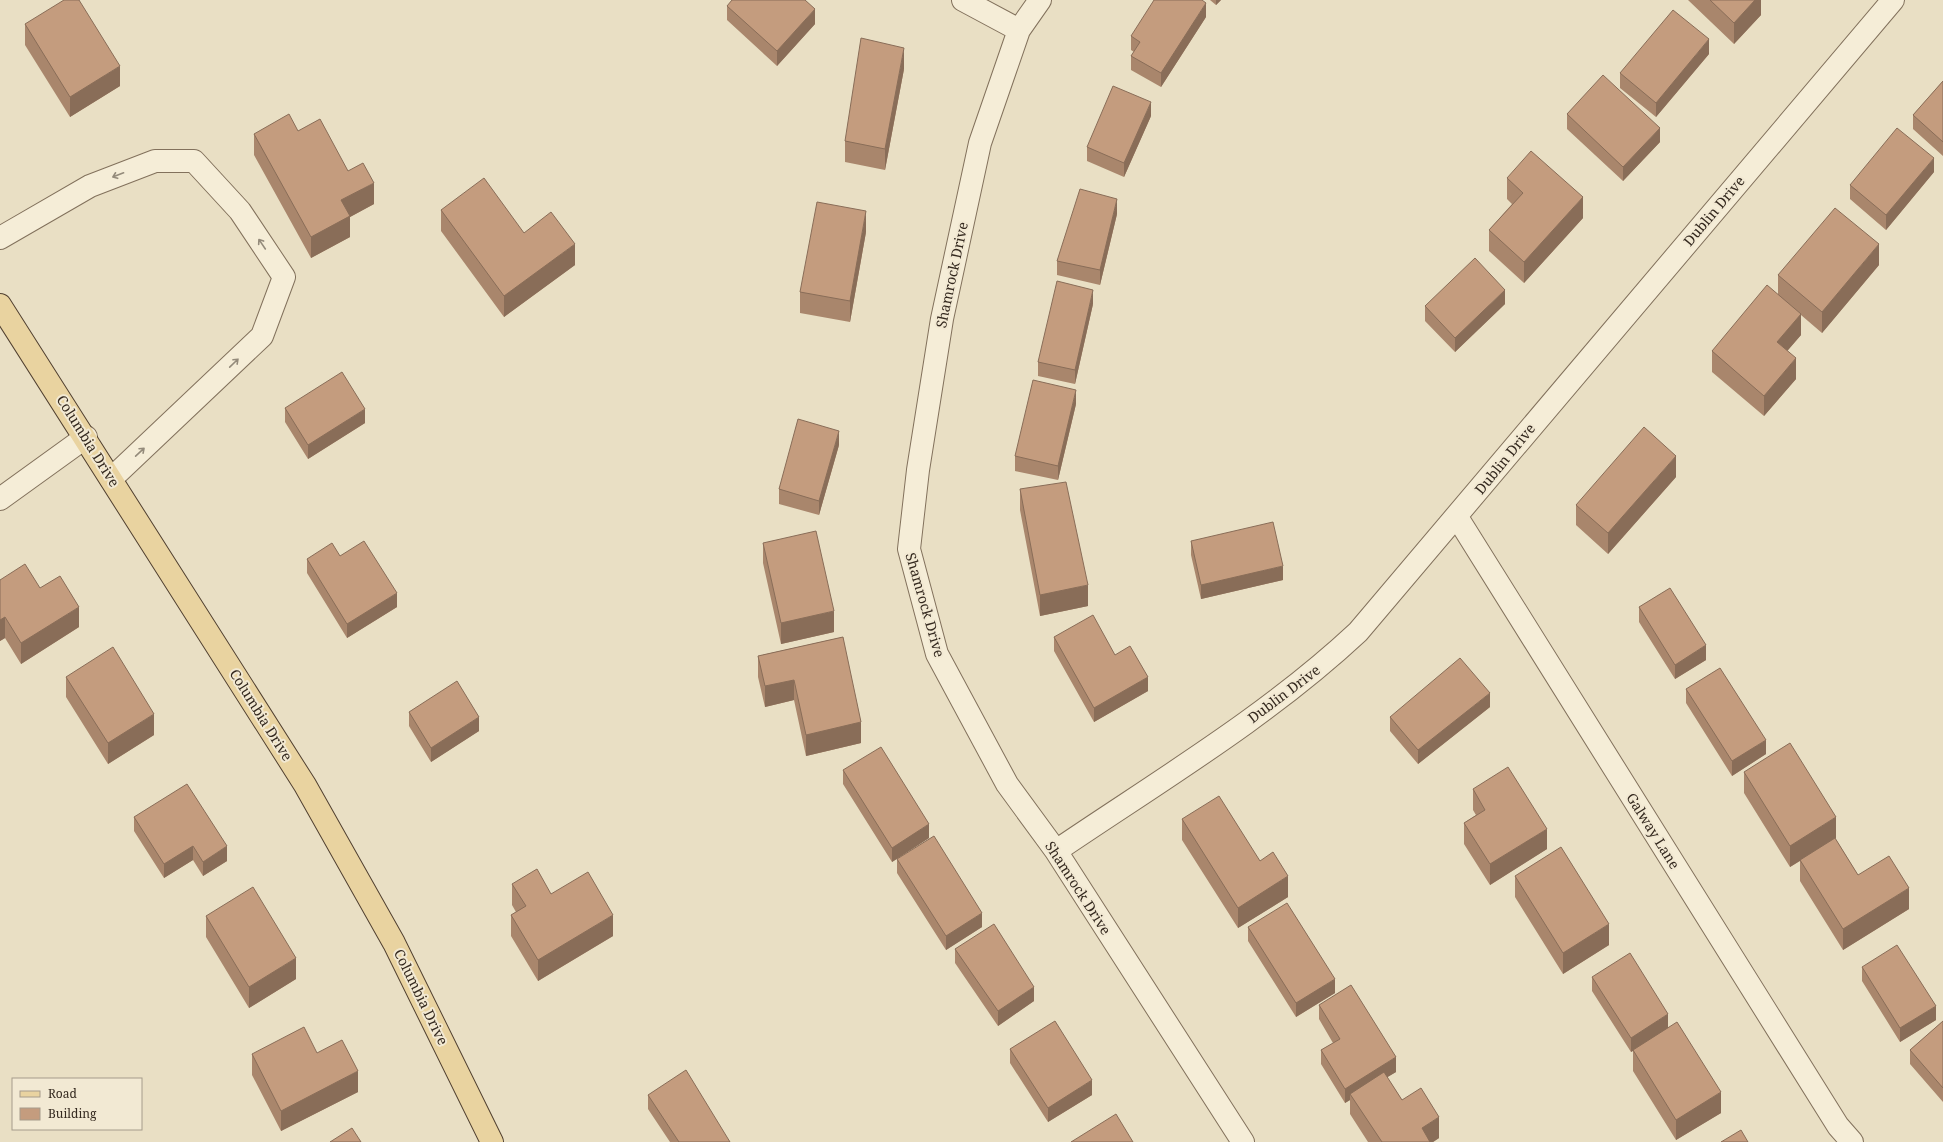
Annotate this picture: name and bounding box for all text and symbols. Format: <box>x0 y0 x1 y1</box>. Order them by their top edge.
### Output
one-way arrow <box>113 172 125 180</box>
street label: Dublin Drive <box>1679 172 1749 250</box>
street label: Shamrock Drive <box>931 220 972 330</box>
one-way arrow <box>258 239 266 250</box>
one-way arrow <box>229 358 239 368</box>
street label: Columbia Drive <box>53 391 124 490</box>
street label: Dublin Drive <box>1470 419 1539 498</box>
one-way arrow <box>135 447 145 457</box>
street label: Shamrock Drive <box>901 550 949 659</box>
street label: Dublin Drive <box>1244 660 1324 727</box>
street label: Columbia Drive <box>226 665 297 764</box>
street label: Galway Lane <box>1622 789 1684 872</box>
street label: Shamrock Drive <box>1041 837 1116 938</box>
street label: Columbia Drive <box>390 946 453 1048</box>
legend <box>12 1078 142 1130</box>
text: Road <box>48 1085 78 1102</box>
text: Building <box>48 1105 97 1122</box>

